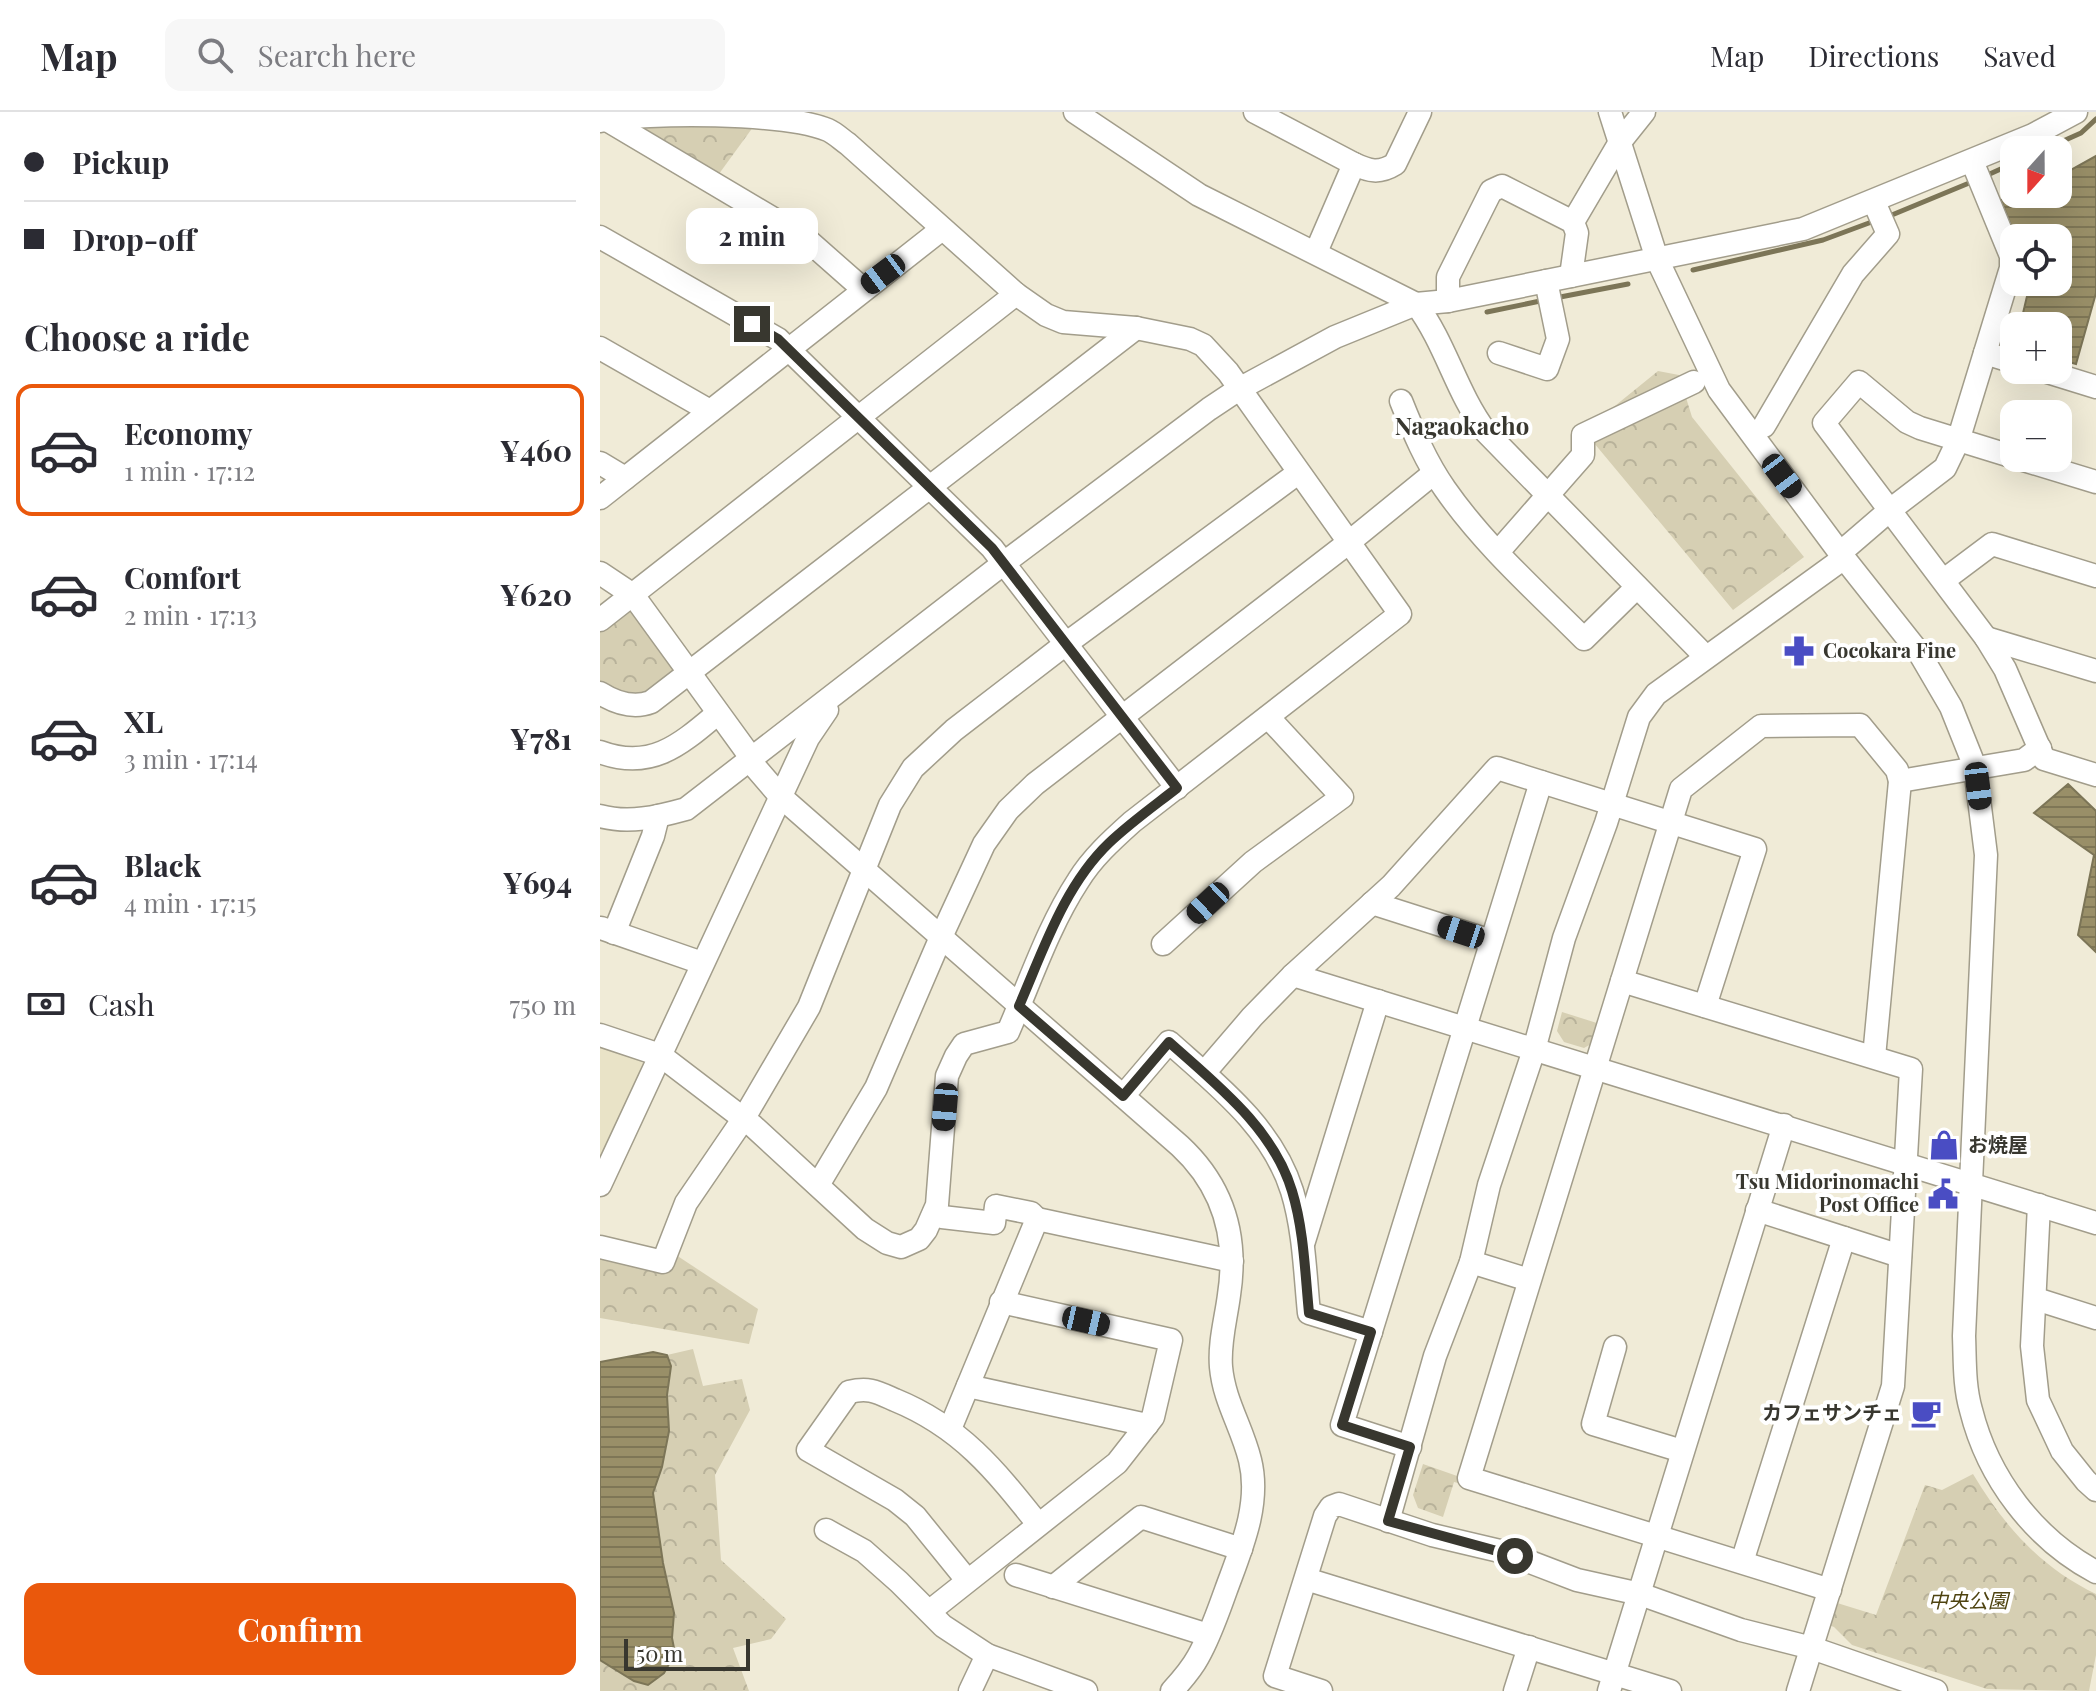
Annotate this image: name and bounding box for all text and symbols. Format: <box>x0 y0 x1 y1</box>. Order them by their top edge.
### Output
search box <box>165 19 725 91</box>
text: Map <box>40 30 117 81</box>
icon: search <box>193 33 237 77</box>
text: Search here <box>257 35 416 75</box>
text: Map <box>1710 37 1764 74</box>
text: Directions <box>1808 37 1939 74</box>
text: Saved <box>1983 37 2056 74</box>
north arrow <box>2000 136 2072 208</box>
map controls <box>2000 136 2072 472</box>
text: Pickup <box>72 142 169 182</box>
callout: 2 min <box>686 208 818 264</box>
text: 2 min <box>718 218 786 253</box>
text: Drop-off <box>72 219 196 259</box>
button: locate <box>2000 224 2072 296</box>
car <box>857 250 909 298</box>
route end <box>734 306 770 342</box>
text: Choose a ride <box>24 312 250 360</box>
button: + <box>2000 312 2072 384</box>
button: − <box>2000 400 2072 472</box>
district label: Nagaokacho <box>1395 409 1529 441</box>
text: Economy <box>124 413 253 453</box>
icon: car <box>28 414 100 486</box>
text: ¥460 <box>500 430 572 470</box>
car <box>1758 450 1806 502</box>
text: 1 min · 17:12 <box>124 453 255 488</box>
text: Comfort <box>124 557 241 597</box>
icon: car <box>28 558 100 630</box>
text: ¥620 <box>500 574 572 614</box>
text: 2 min · 17:13 <box>124 597 257 632</box>
pharmacy icon: Cocokara Fine <box>1782 634 1816 668</box>
place label: Cocokara Fine <box>1823 636 1956 663</box>
text: XL <box>124 701 163 741</box>
icon: car <box>28 702 100 774</box>
text: ¥781 <box>510 718 572 758</box>
text: 3 min · 17:14 <box>124 741 258 776</box>
car <box>1963 761 1993 811</box>
text: Black <box>124 845 201 885</box>
icon: car <box>28 846 100 918</box>
text: ¥694 <box>502 862 572 902</box>
car <box>1182 878 1234 928</box>
text: 4 min · 17:15 <box>124 885 257 920</box>
car <box>1434 913 1488 951</box>
icon: cash <box>24 982 68 1026</box>
text: Cash <box>88 984 155 1024</box>
text: 750 m <box>509 987 576 1022</box>
car <box>931 1082 959 1132</box>
shop icon: お焼屋 <box>1927 1128 1961 1162</box>
place label: お焼屋 <box>1968 1130 2028 1157</box>
place label: Tsu Midorinomachi Post Office <box>1736 1167 1919 1217</box>
public building icon: Tsu Midorinomachi Post Office <box>1926 1177 1960 1211</box>
car <box>1060 1304 1112 1338</box>
cafe icon: カフェサンチェ <box>1909 1396 1943 1430</box>
place label: カフェサンチェ <box>1762 1398 1902 1425</box>
route start <box>1497 1538 1533 1574</box>
button: Confirm <box>24 1583 576 1675</box>
park label: 中央公園 <box>1928 1586 2011 1613</box>
scale bar <box>624 1635 750 1671</box>
text: 50 m <box>636 1638 683 1668</box>

